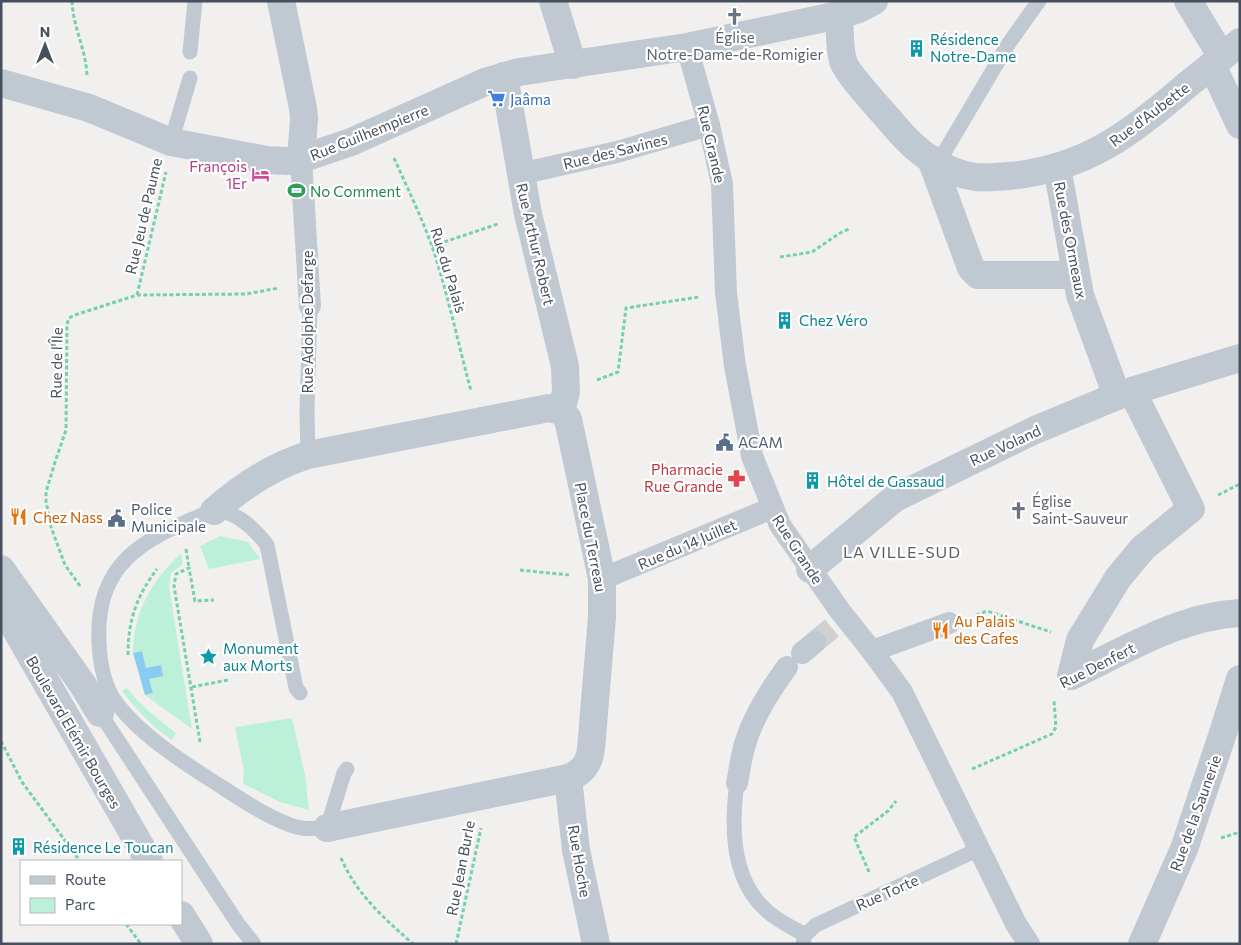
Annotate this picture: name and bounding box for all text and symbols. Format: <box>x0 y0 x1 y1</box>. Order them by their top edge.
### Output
church icon: Église Notre-Dame-de-Romigier <box>725 6 745 26</box>
north arrow <box>20 20 70 70</box>
text: N <box>40 23 50 40</box>
place label: Église Notre-Dame-de-Romigier <box>647 27 823 63</box>
place label: Résidence Notre-Dame <box>930 30 1016 65</box>
building icon: Résidence Notre-Dame <box>906 38 926 58</box>
street label: Rue d'Aubette <box>1106 78 1193 150</box>
supermarket icon: Jaâma <box>486 89 506 109</box>
place label: Jaâma <box>510 90 551 108</box>
street label: Rue Guilhempierre <box>307 100 431 164</box>
street label: Rue Grande <box>694 103 730 185</box>
street label: Rue des Savines <box>561 129 669 173</box>
street label: Rue Jeu de Paume <box>121 156 165 276</box>
place label: François 1Er <box>189 157 247 192</box>
hotel icon: François 1Er <box>251 165 271 185</box>
street label: Rue des Ormeaux <box>1051 180 1091 300</box>
sports icon: No Comment <box>286 181 306 201</box>
street label: Rue Arthur Robert <box>513 181 559 307</box>
place label: No Comment <box>310 182 401 200</box>
street label: Rue du Palais <box>427 225 471 315</box>
street label: Rue Adolphe Defarge <box>298 250 316 394</box>
building icon: Chez Véro <box>775 310 795 330</box>
place label: Chez Véro <box>799 311 868 329</box>
street label: Rue de l'Île <box>45 327 66 399</box>
street label: Rue Voland <box>967 421 1043 469</box>
public building icon: ACAM <box>714 432 734 452</box>
place label: ACAM <box>738 433 783 451</box>
place label: Pharmacie Rue Grande <box>644 460 723 495</box>
pharmacy icon: Pharmacie Rue Grande <box>727 468 747 488</box>
building icon: Hôtel de Gassaud <box>803 471 823 491</box>
place label: Hôtel de Gassaud <box>827 472 945 490</box>
street label: Place du Terreau <box>572 481 610 593</box>
place label: Église Saint-Sauveur <box>1032 491 1128 527</box>
place label: Police Municipale <box>131 500 206 535</box>
church icon: Église Saint-Sauveur <box>1008 500 1028 520</box>
restaurant icon: Chez Nass <box>9 507 29 527</box>
place label: Chez Nass <box>33 508 103 526</box>
public building icon: Police Municipale <box>107 508 127 528</box>
street label: Rue Grande <box>769 511 827 587</box>
street label: Rue du 14 Juillet <box>635 515 739 573</box>
district label: LA VILLE-SUD <box>843 542 961 561</box>
place label: Au Palais des Cafes <box>954 612 1019 647</box>
restaurant icon: Au Palais des Cafes <box>930 620 950 640</box>
street label: Rue Denfert <box>1056 638 1138 692</box>
place label: Monument aux Morts <box>223 639 299 674</box>
place icon: Monument aux Morts <box>199 647 219 667</box>
street label: Boulevard Elémir Bourges <box>23 652 125 812</box>
street label: Rue de la Saunerie <box>1166 752 1224 874</box>
street label: Rue Jean Burle <box>442 819 478 917</box>
street label: Rue Hoche <box>565 823 595 899</box>
building icon: Résidence Le Toucan <box>9 837 29 857</box>
place label: Résidence Le Toucan <box>33 838 174 856</box>
legend <box>20 860 182 925</box>
text: Route <box>65 870 106 888</box>
street label: Rue Torte <box>853 870 921 914</box>
text: Parc <box>65 895 95 913</box>

